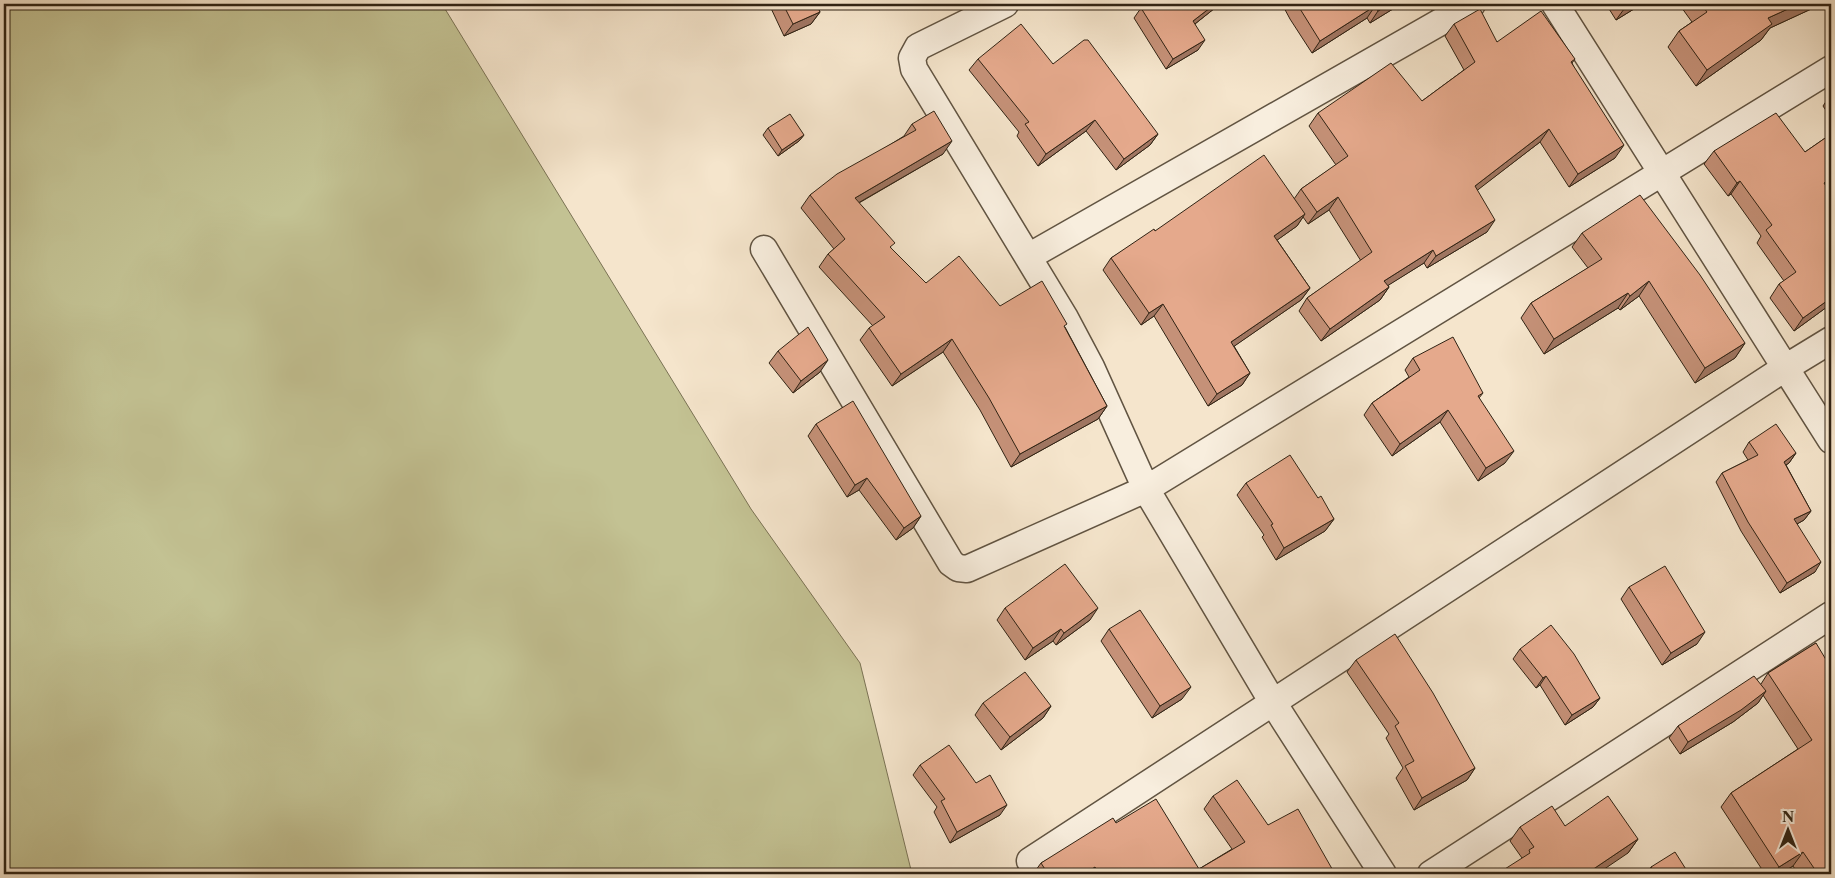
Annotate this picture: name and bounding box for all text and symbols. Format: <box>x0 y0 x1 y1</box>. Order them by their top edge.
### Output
north arrow <box>1762 806 1812 856</box>
text: N <box>1782 808 1794 826</box>

